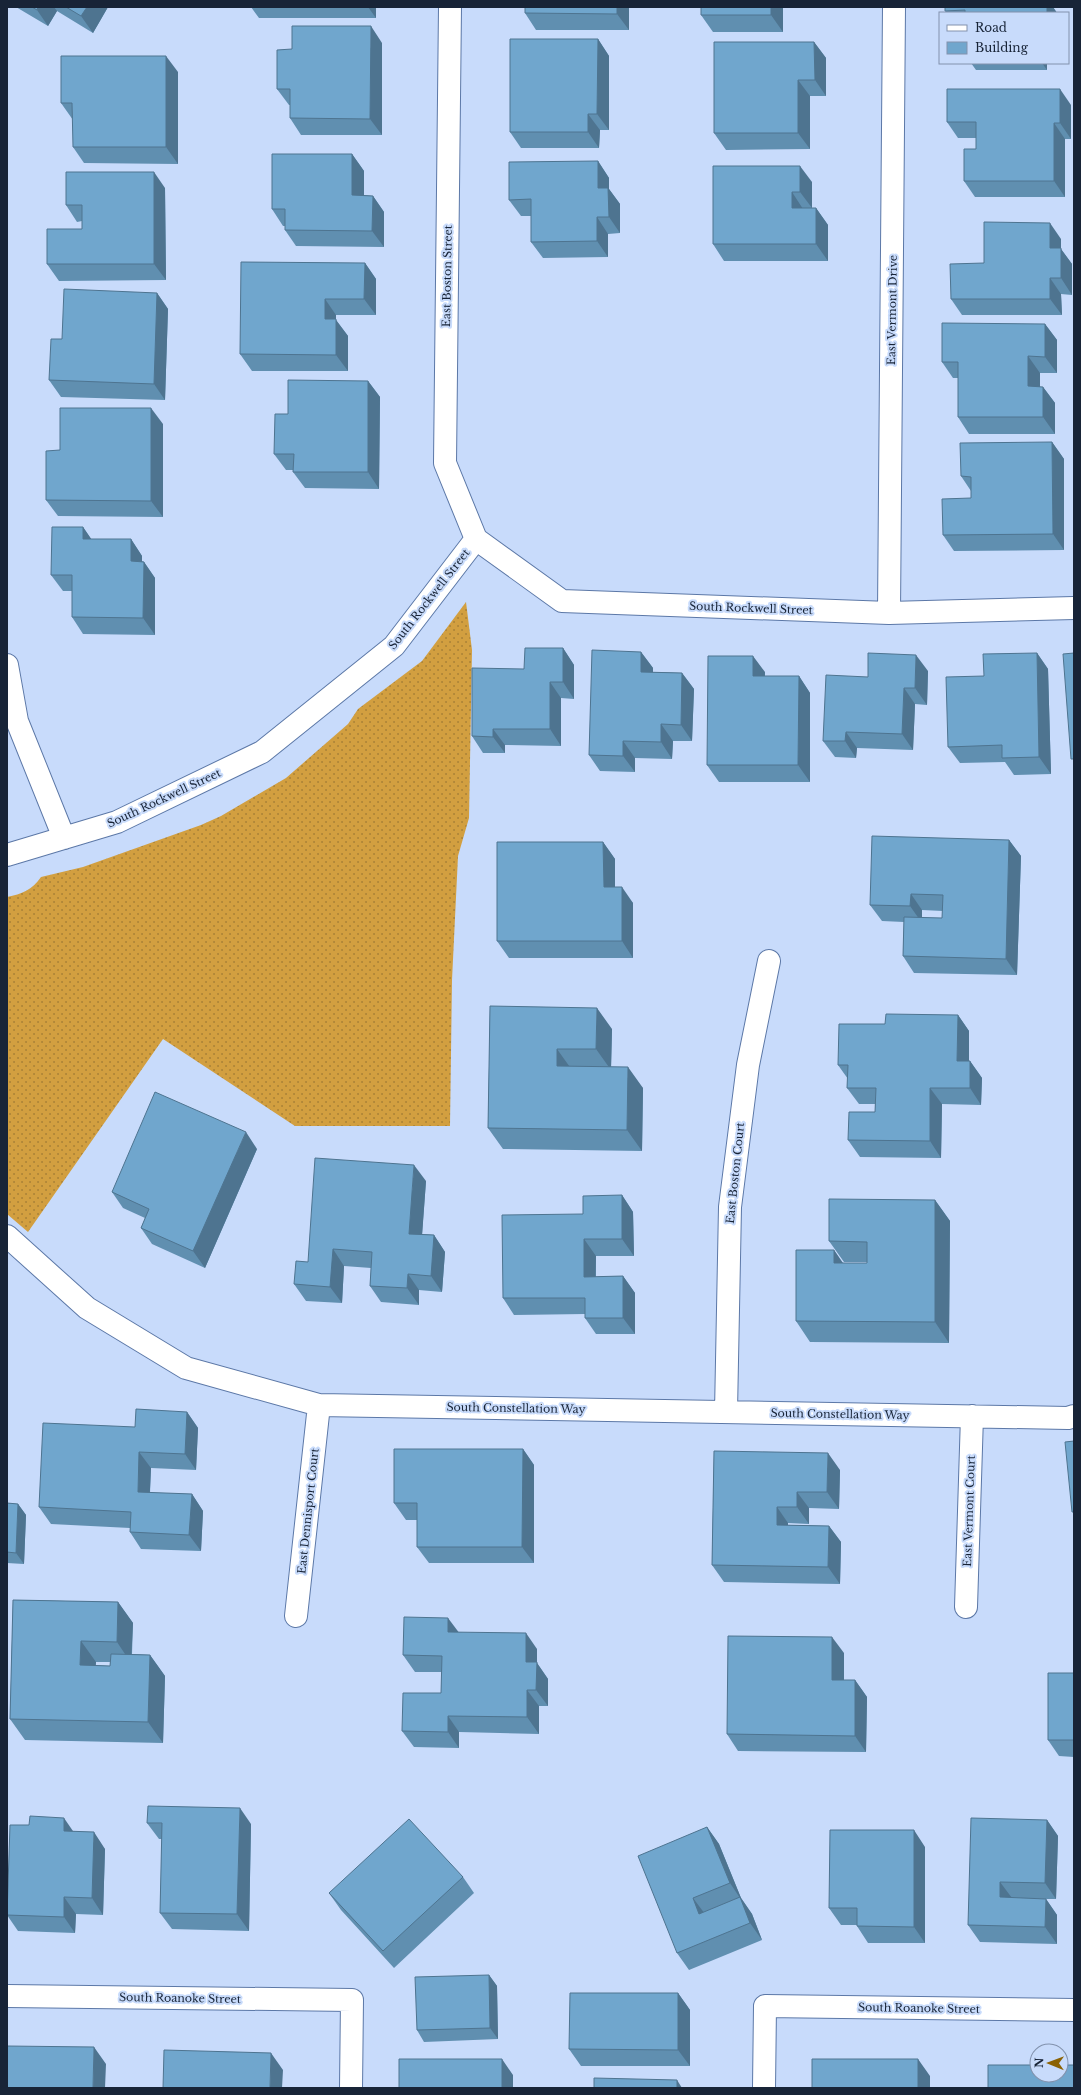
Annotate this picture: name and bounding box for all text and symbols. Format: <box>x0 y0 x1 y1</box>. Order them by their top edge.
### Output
legend <box>939 12 1069 64</box>
text: Road <box>975 20 1007 35</box>
text: Building <box>975 40 1029 55</box>
street label: East Boston Street <box>439 224 455 327</box>
street label: East Vermont Drive <box>884 255 900 365</box>
street label: South Rockwell Street <box>385 545 473 652</box>
street label: South Rockwell Street <box>689 599 814 617</box>
street label: South Rockwell Street <box>105 765 224 831</box>
street label: East Boston Court <box>723 1121 747 1224</box>
street label: South Constellation Way <box>446 1400 586 1416</box>
street label: South Constellation Way <box>770 1406 910 1422</box>
street label: East Dennisport Court <box>294 1447 322 1575</box>
street label: East Vermont Court <box>960 1454 978 1567</box>
street label: South Roanoke Street <box>119 1990 242 2006</box>
street label: South Roanoke Street <box>858 2000 981 2016</box>
north arrow <box>1029 2043 1069 2083</box>
text: N <box>1032 2057 1046 2068</box>

